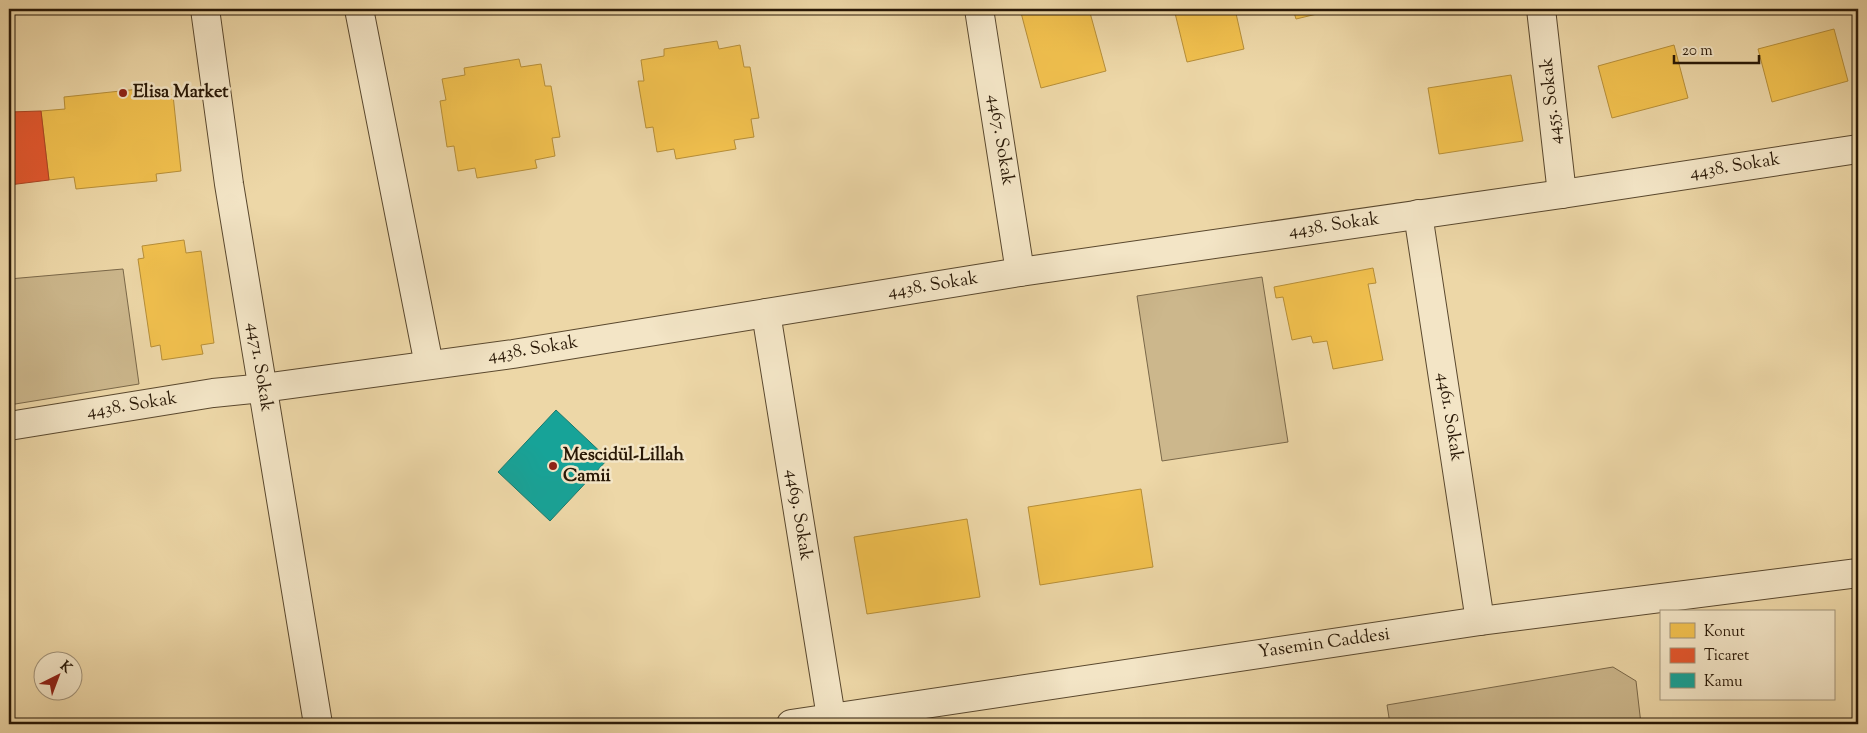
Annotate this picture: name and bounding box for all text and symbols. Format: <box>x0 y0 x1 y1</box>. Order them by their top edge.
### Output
scale bar <box>1674 32 1760 64</box>
text: 20 m <box>1682 41 1713 62</box>
street label: 4455. Sokak <box>1534 56 1569 146</box>
place label: Elisa Market <box>133 80 229 106</box>
marker: Elisa Market <box>117 87 129 99</box>
street label: 4467. Sokak <box>980 93 1020 188</box>
street label: 4438. Sokak <box>1688 147 1782 187</box>
street label: 4438. Sokak <box>1287 207 1381 245</box>
street label: 4438. Sokak <box>886 266 980 306</box>
street label: 4471. Sokak <box>239 320 279 414</box>
street label: 4438. Sokak <box>486 330 580 370</box>
street label: 4461. Sokak <box>1429 371 1469 463</box>
street label: 4438. Sokak <box>85 386 179 426</box>
place label: Mescidül-Lillah Camii <box>563 443 685 490</box>
marker: Mescidül-Lillah Camii <box>547 460 559 472</box>
street label: 4469. Sokak <box>778 467 818 563</box>
legend <box>1660 610 1834 700</box>
street label: Yasemin Caddesi <box>1256 622 1392 666</box>
text: Konut <box>1704 622 1745 643</box>
text: Ticaret <box>1704 646 1749 667</box>
north arrow <box>32 650 82 700</box>
text: K <box>55 657 76 679</box>
text: Kamu <box>1704 672 1743 693</box>

